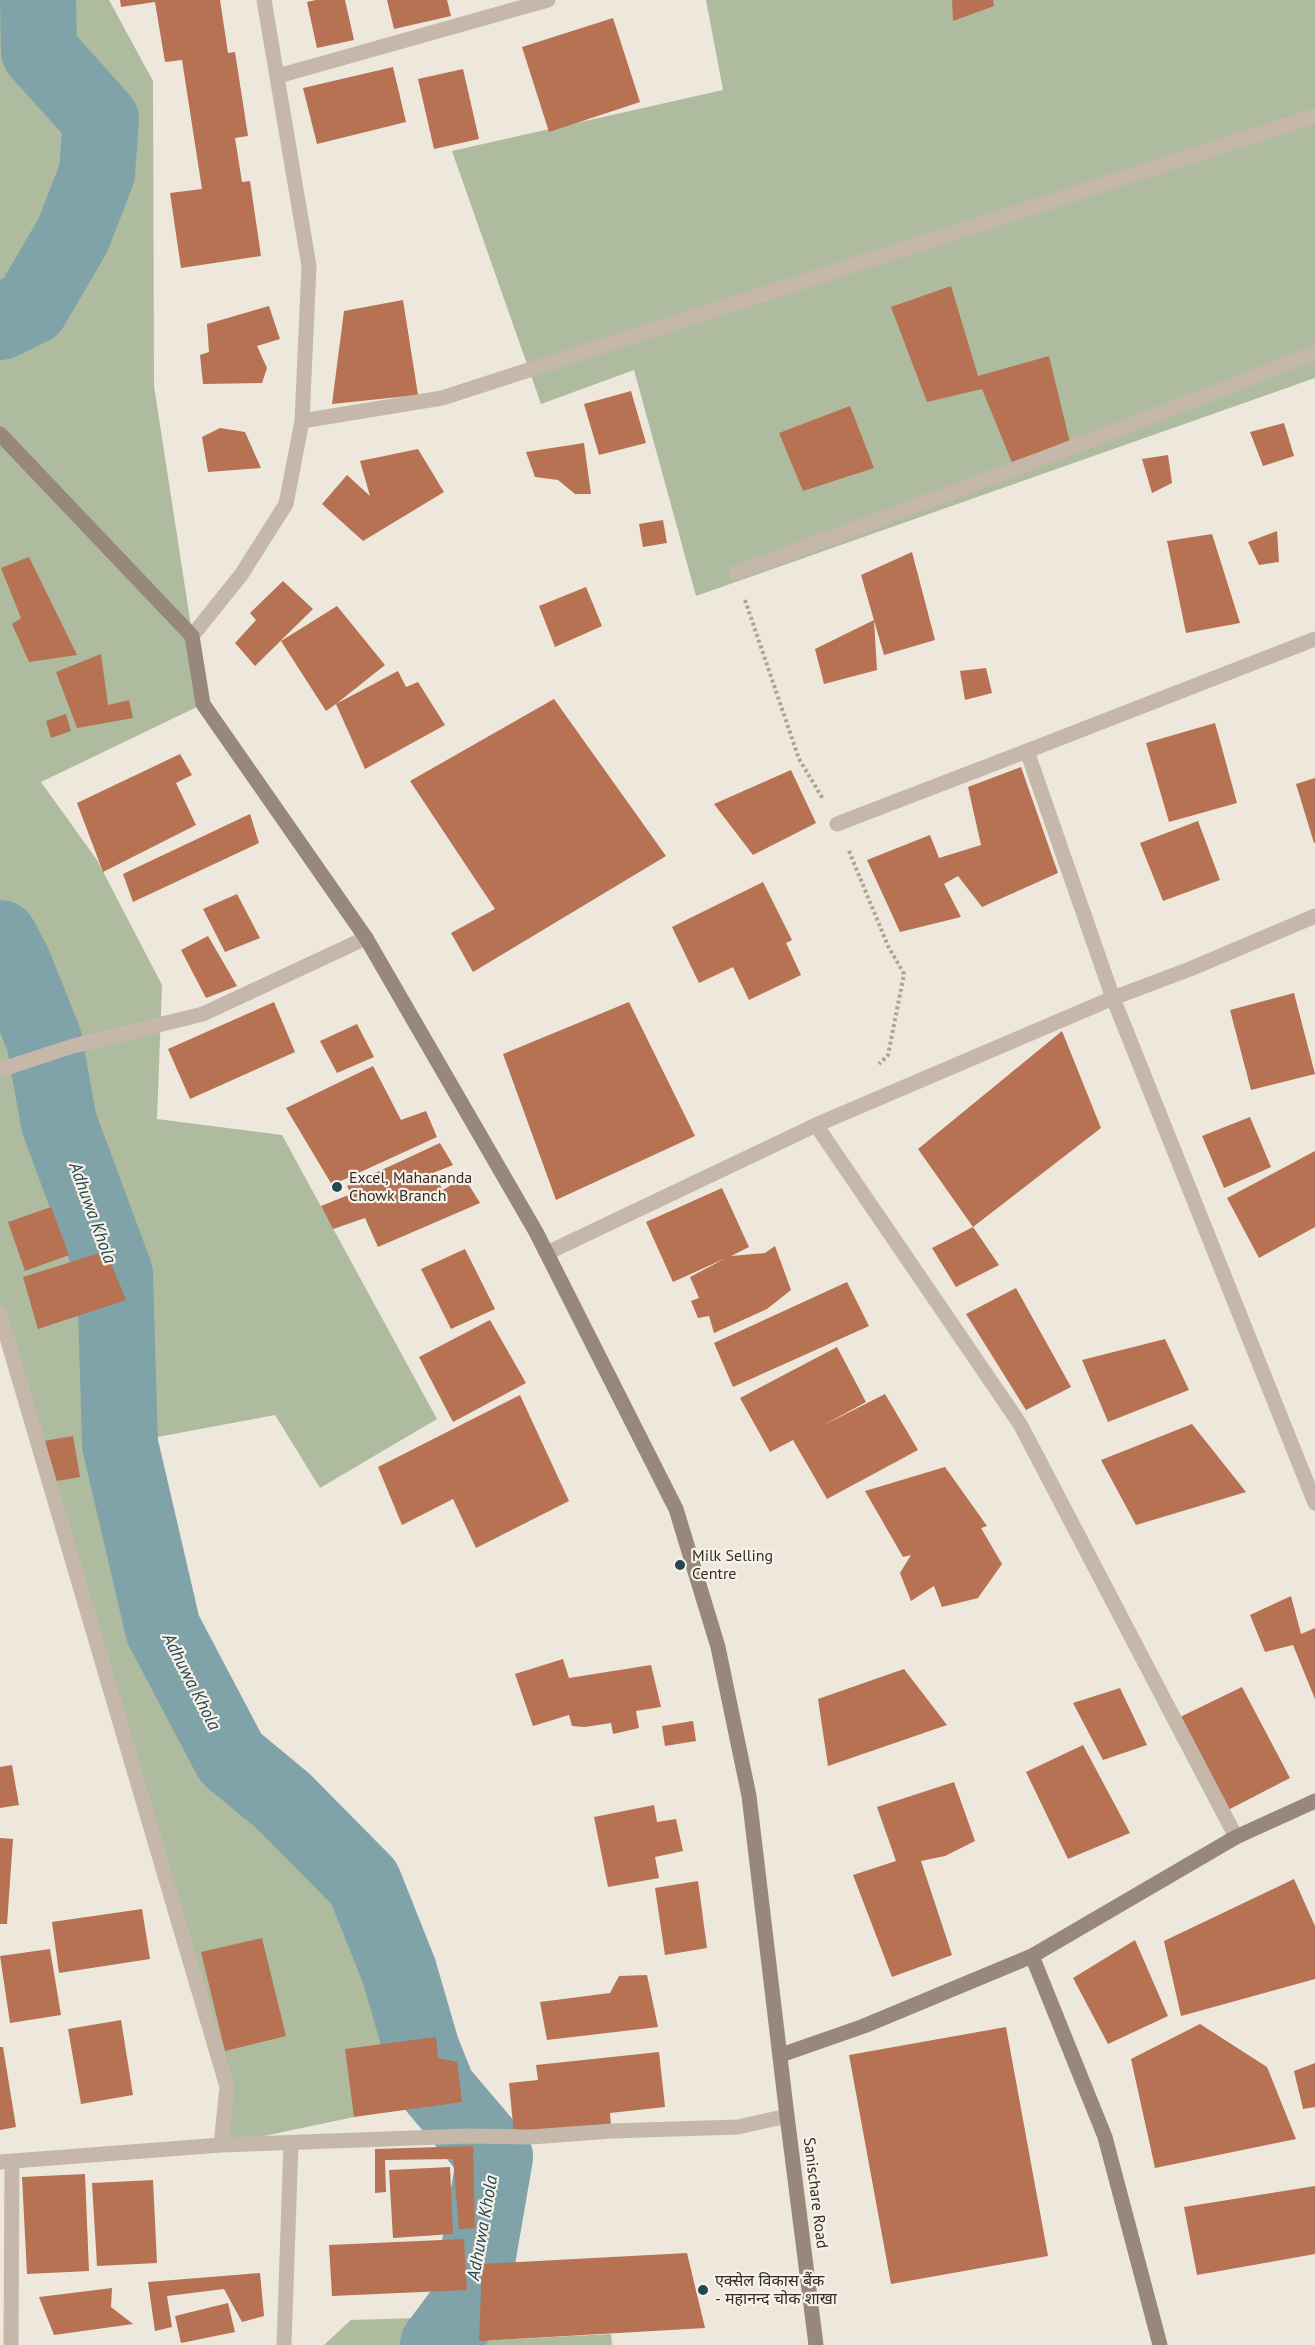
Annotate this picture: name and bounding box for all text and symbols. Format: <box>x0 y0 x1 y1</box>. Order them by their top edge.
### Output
water label: Adhuwa Khola <box>64 1159 120 1267</box>
place label: Excel, Mahananda Chowk Branch <box>349 1168 472 1206</box>
marker: Excel, Mahananda Chowk Branch <box>330 1180 344 1194</box>
place label: Milk Selling Centre <box>692 1546 773 1584</box>
marker: Milk Selling Centre <box>673 1558 687 1572</box>
water label: Adhuwa Khola <box>157 1630 225 1734</box>
street label: Sanischare Road <box>799 2136 831 2250</box>
water label: Adhuwa Khola <box>463 2174 503 2282</box>
place label: एक्सेल विकास बैंक - महानन्द चोक शाखा <box>715 2271 837 2309</box>
marker: एक्सेल विकास बैंक - महानन्द चोक शाखा <box>696 2283 710 2297</box>

